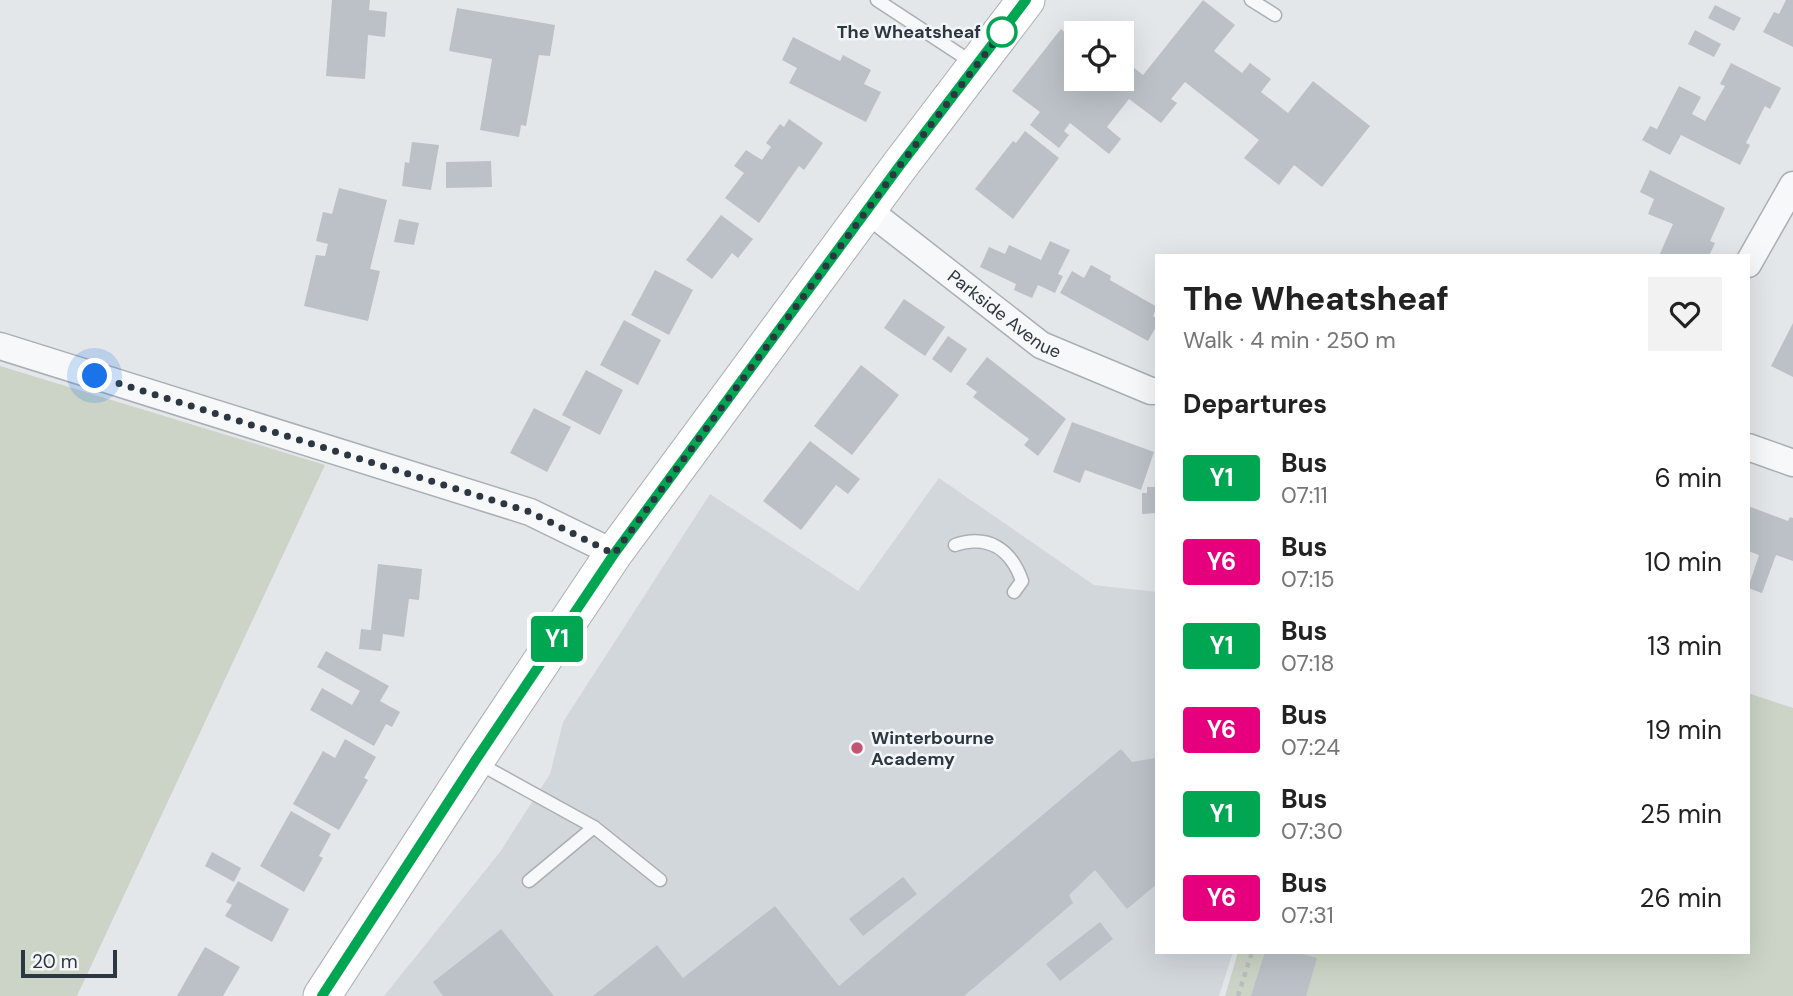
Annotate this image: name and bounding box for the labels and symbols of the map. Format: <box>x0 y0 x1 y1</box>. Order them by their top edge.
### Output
marker: The Wheatsheaf <box>987 17 1017 47</box>
place label: The Wheatsheaf <box>837 20 981 44</box>
street label: Parkside Avenue <box>943 265 1065 364</box>
your location <box>77 358 112 393</box>
line badge: Y1 <box>526 616 588 662</box>
place label: Winterbourne Academy <box>871 726 994 771</box>
marker: Winterbourne Academy <box>849 740 865 756</box>
scale bar <box>21 947 117 979</box>

